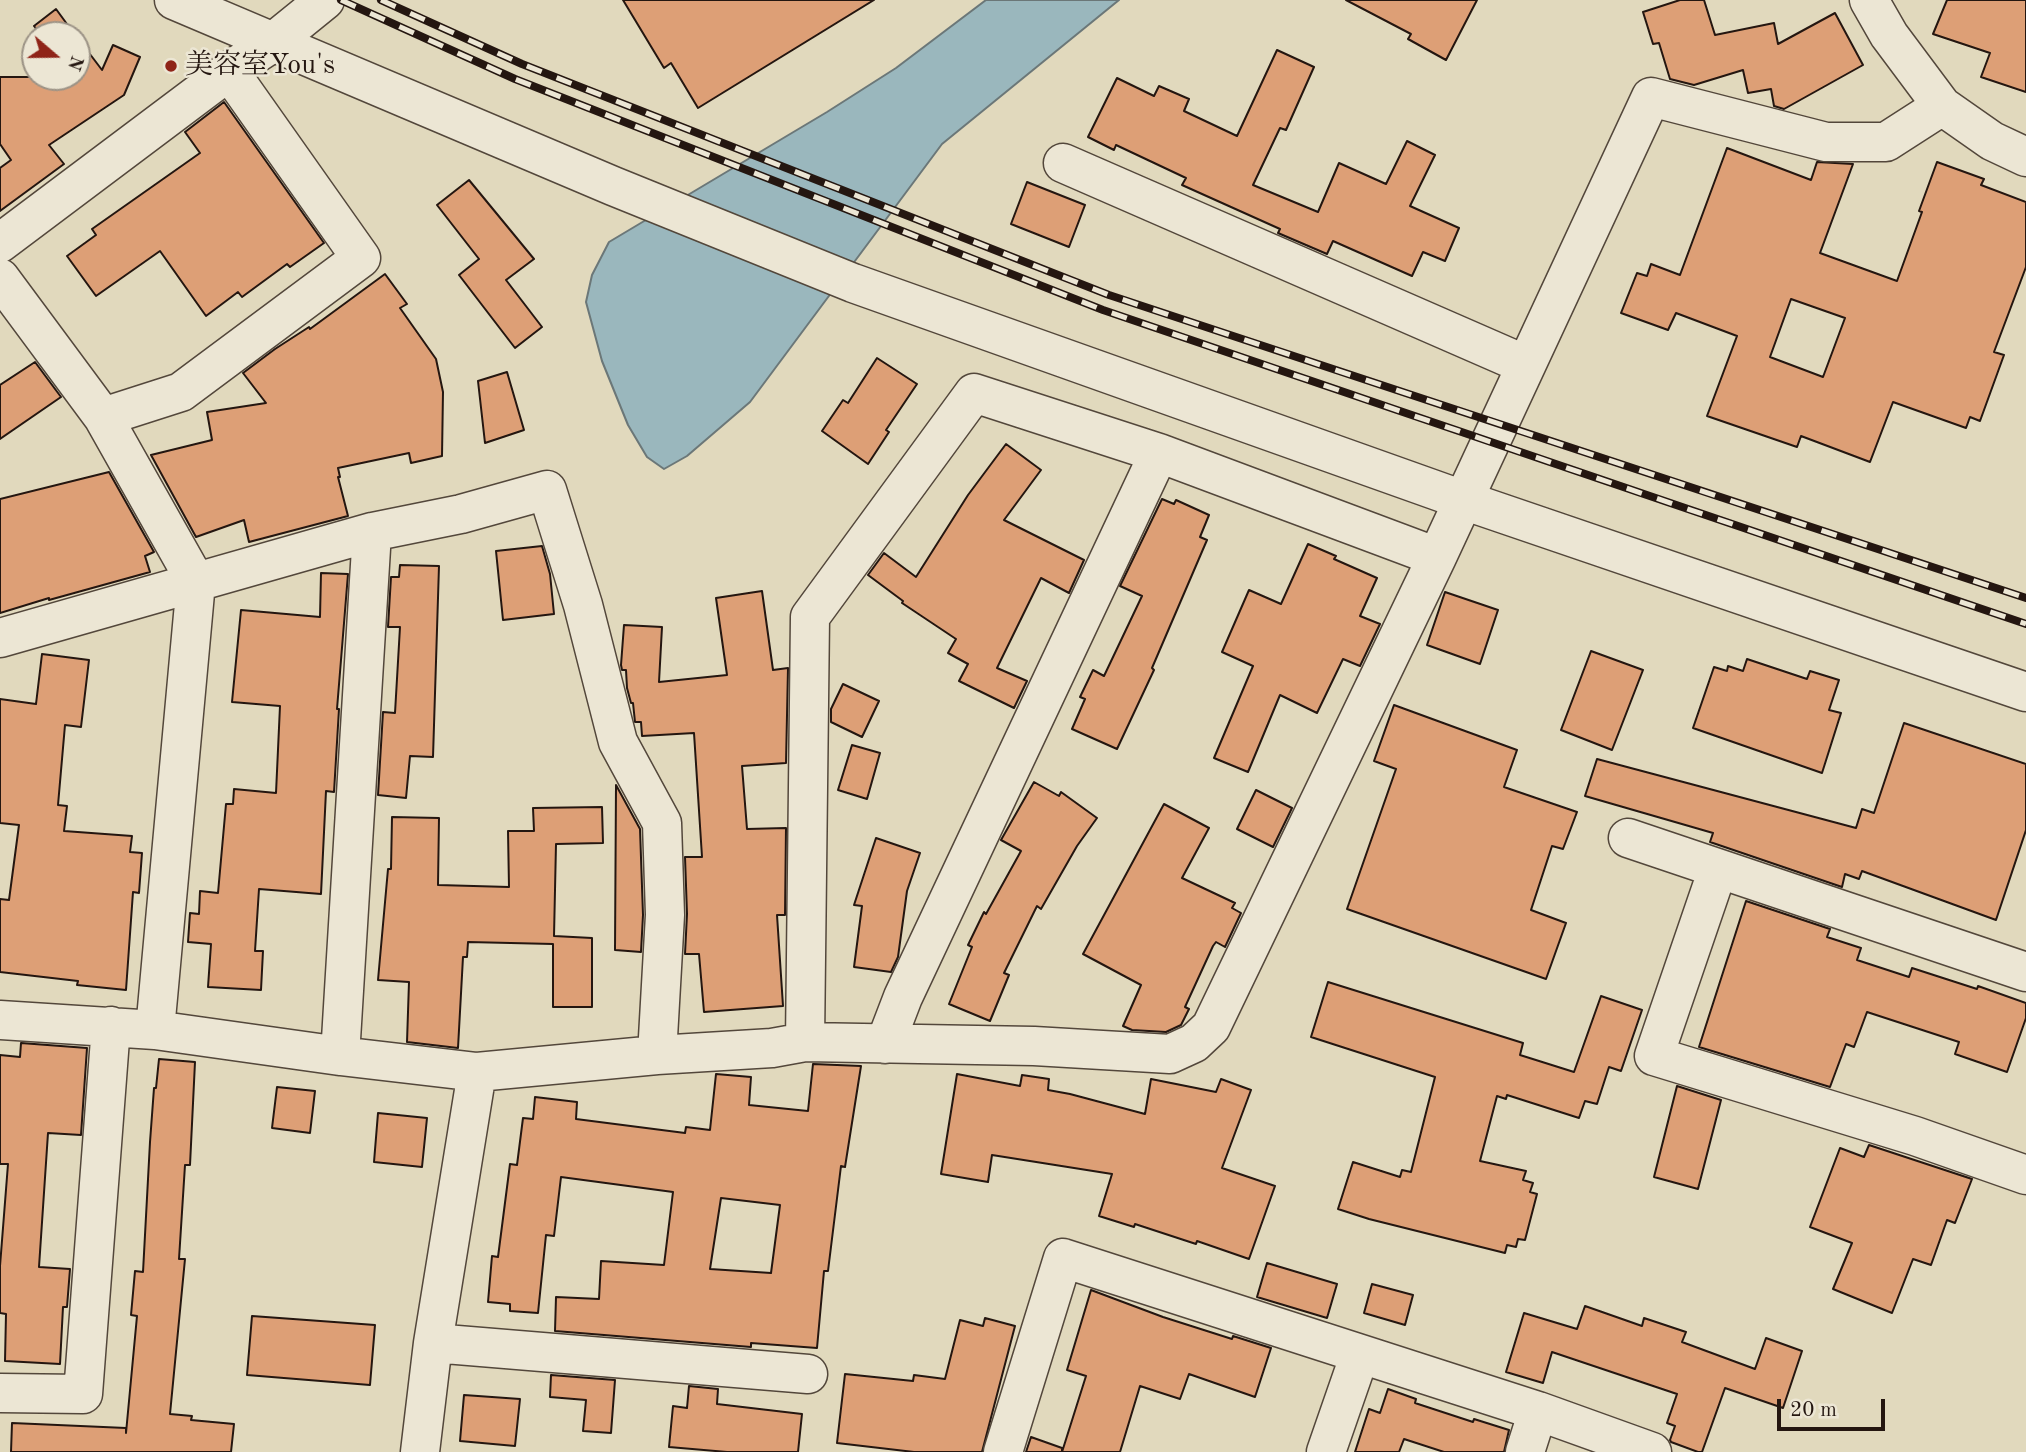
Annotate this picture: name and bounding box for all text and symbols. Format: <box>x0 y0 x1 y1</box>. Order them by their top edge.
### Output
north arrow <box>21 21 91 91</box>
place label: 美容室You's <box>185 49 335 83</box>
text: N <box>63 53 86 73</box>
marker: 美容室You's <box>163 58 179 74</box>
scale bar <box>1781 1386 1890 1430</box>
text: 20 m <box>1790 1400 1837 1421</box>

